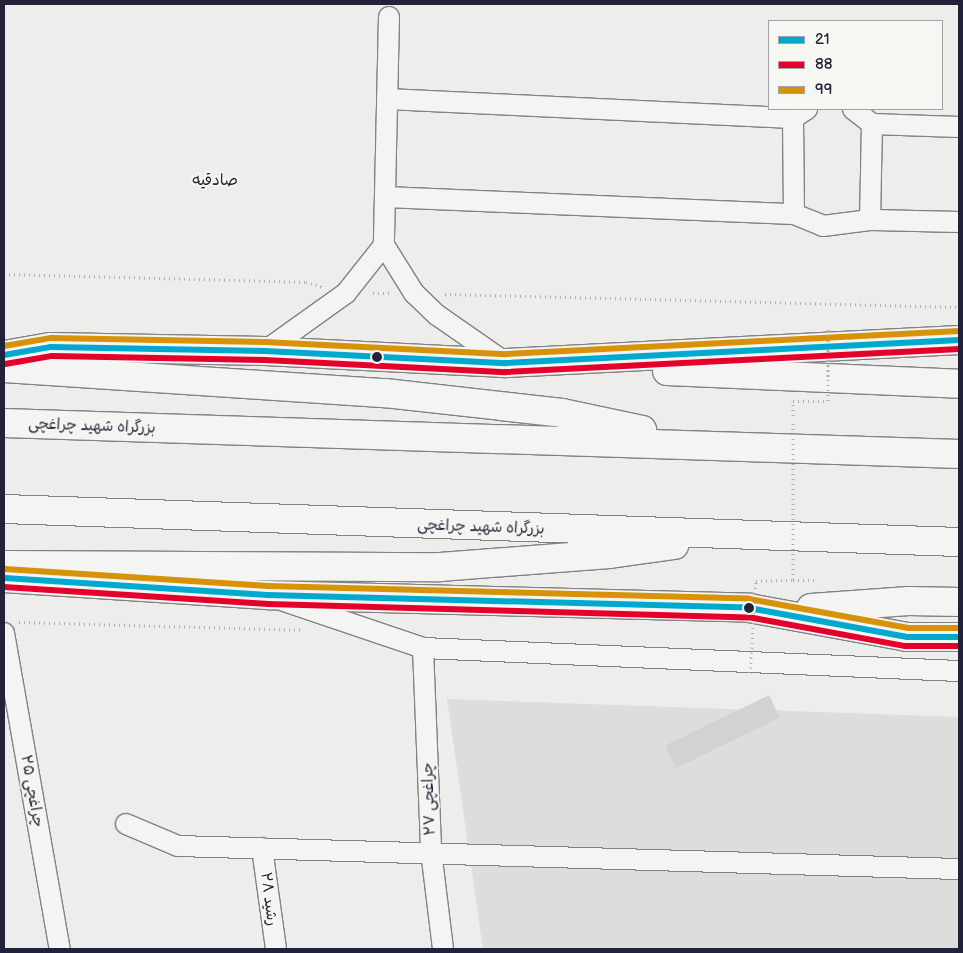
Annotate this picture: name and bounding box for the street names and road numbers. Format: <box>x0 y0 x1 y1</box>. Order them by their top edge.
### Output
street label: بزرگراه شهید چراغچی <box>28 415 156 437</box>
street label: بزرگراه شهید چراغچی <box>417 516 545 538</box>
street label: چراغچی ۲۵ <box>17 753 47 829</box>
street label: چراغچی ۲۷ <box>419 762 439 836</box>
street label: رشید ۲۸ <box>257 871 281 927</box>

